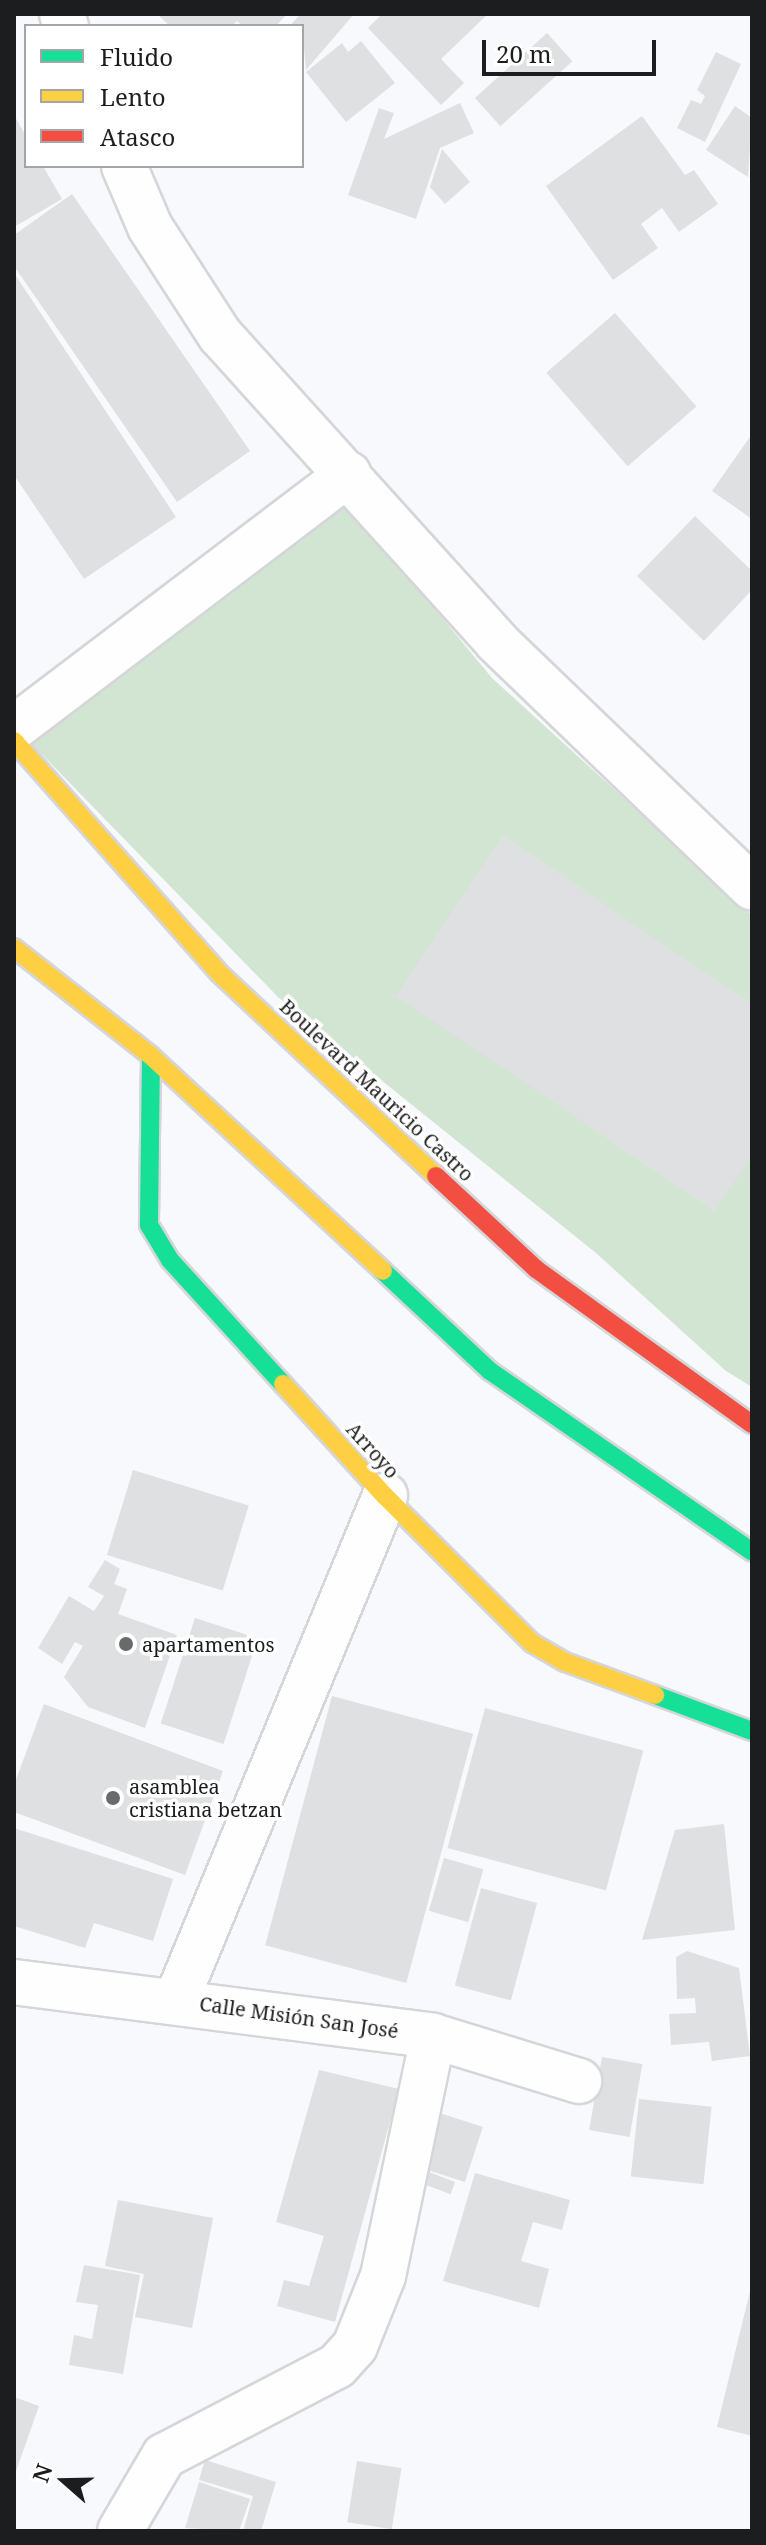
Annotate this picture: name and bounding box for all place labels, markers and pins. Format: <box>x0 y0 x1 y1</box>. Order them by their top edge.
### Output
place label: apartamentos <box>142 1632 275 1656</box>
marker: apartamentos <box>117 1635 135 1653</box>
place label: asamblea cristiana betzan <box>129 1774 282 1821</box>
marker: asamblea cristiana betzan <box>104 1789 122 1807</box>

